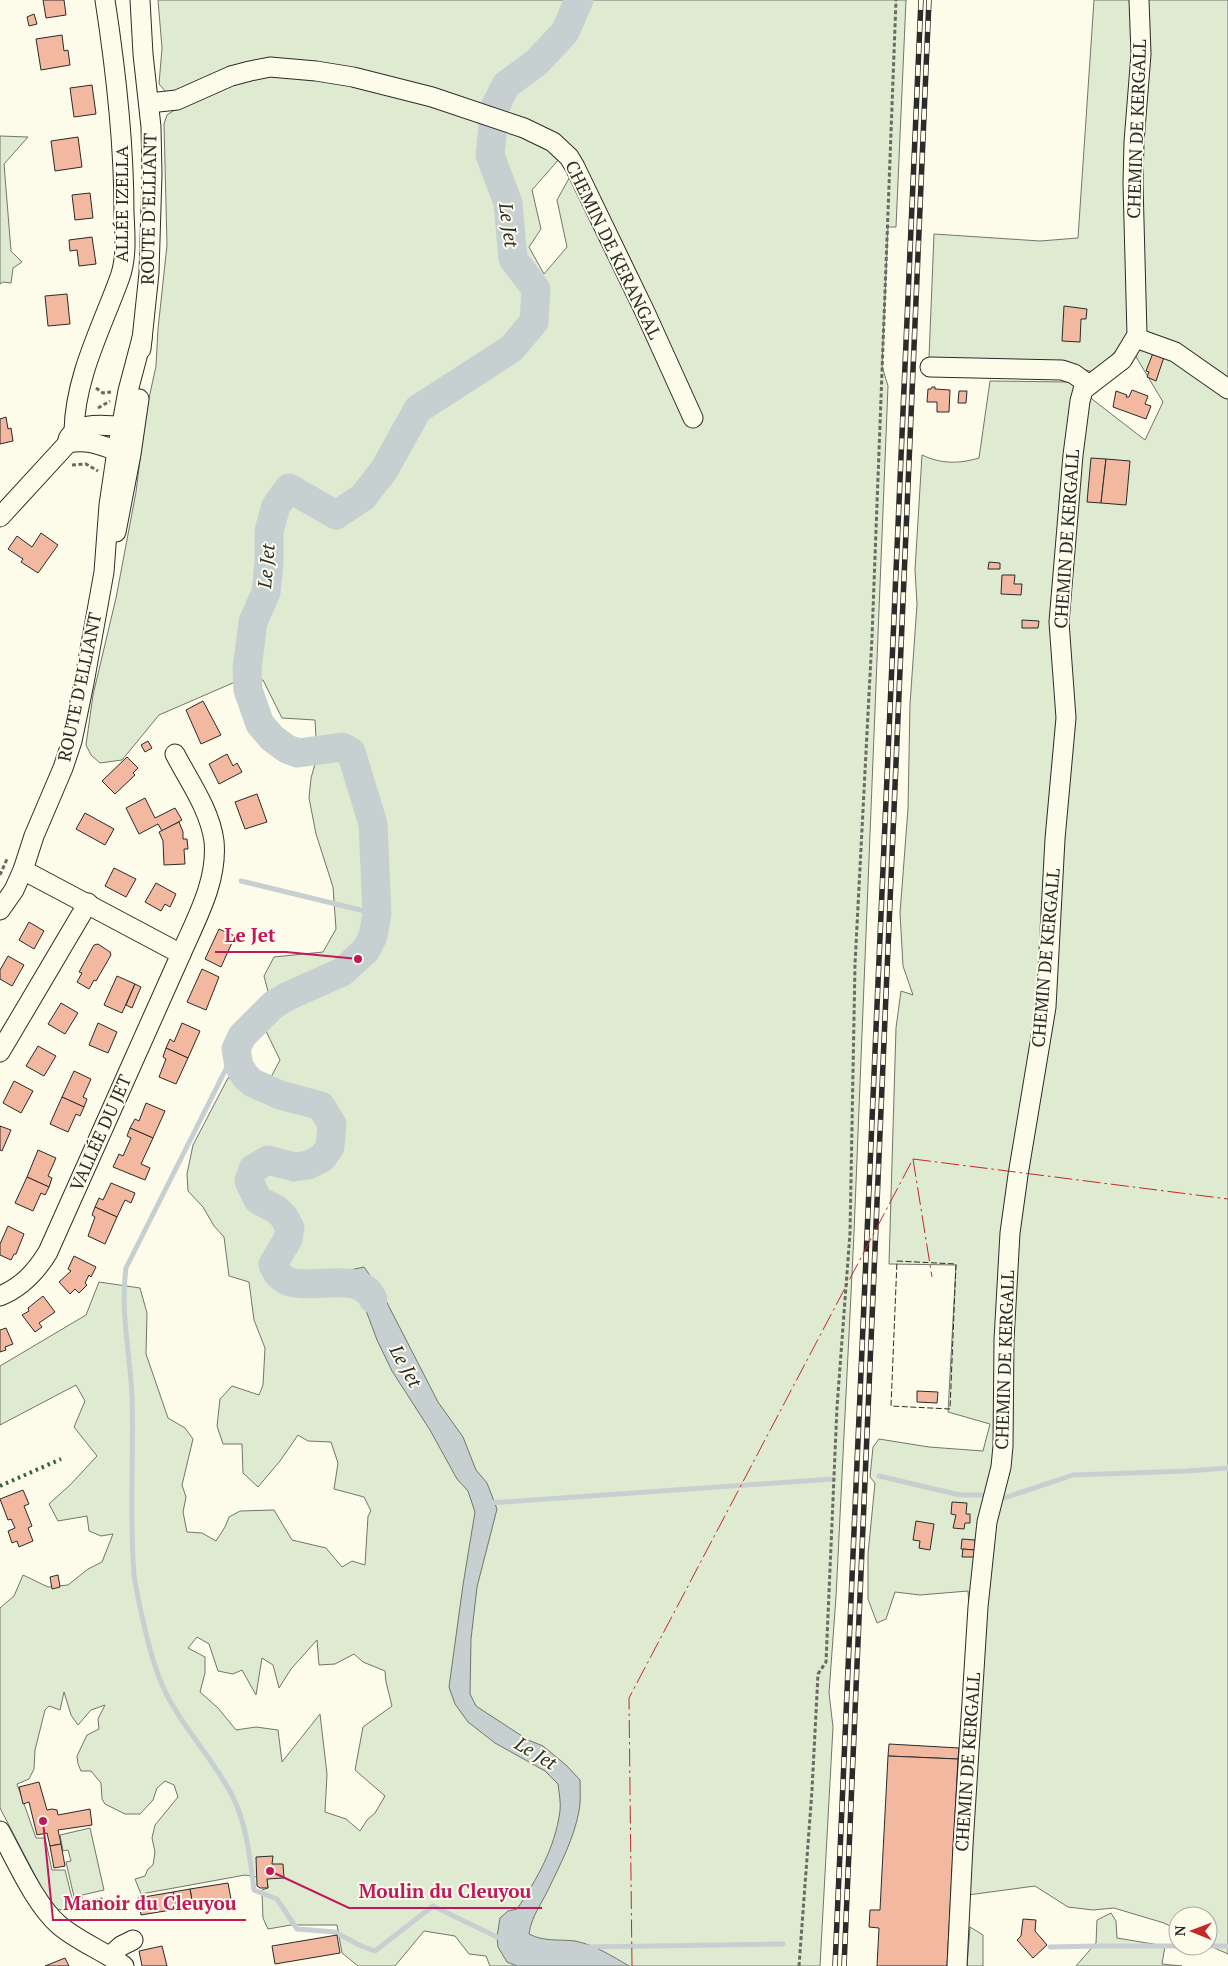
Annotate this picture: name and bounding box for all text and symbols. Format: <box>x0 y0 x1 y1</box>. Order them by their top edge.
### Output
street label: CHEMIN DE KERGALL <box>1121 39 1151 219</box>
street label: ROUTE D'ELLIANT <box>135 133 161 285</box>
street label: ALLÉE IZELLA <box>109 145 133 263</box>
street label: CHEMIN DE KERANGAL <box>560 156 668 343</box>
water label: Le Jet <box>494 200 525 249</box>
street label: CHEMIN DE KERGALL <box>1048 448 1084 629</box>
water label: Le Jet <box>251 542 280 590</box>
street label: ROUTE D'ELLIANT <box>52 610 107 764</box>
street label: CHEMIN DE KERGALL <box>1025 867 1065 1048</box>
callout: Le Jet <box>215 918 286 952</box>
text: Le Jet <box>224 922 276 947</box>
street label: VALLÉE DU JET <box>64 1071 136 1194</box>
street label: CHEMIN DE KERGALL <box>989 1270 1019 1450</box>
water label: Le Jet <box>384 1339 429 1392</box>
street label: CHEMIN DE KERGALL <box>949 1671 985 1852</box>
water label: Le Jet <box>510 1730 562 1775</box>
callout: Moulin du Cleuyou <box>349 1874 542 1908</box>
text: Moulin du Cleuyou <box>359 1878 532 1903</box>
callout: Manoir du Cleuyou <box>53 1886 246 1920</box>
text: Manoir du Cleuyou <box>63 1890 237 1915</box>
north arrow <box>1168 1906 1218 1956</box>
text: N <box>1170 1925 1189 1936</box>

